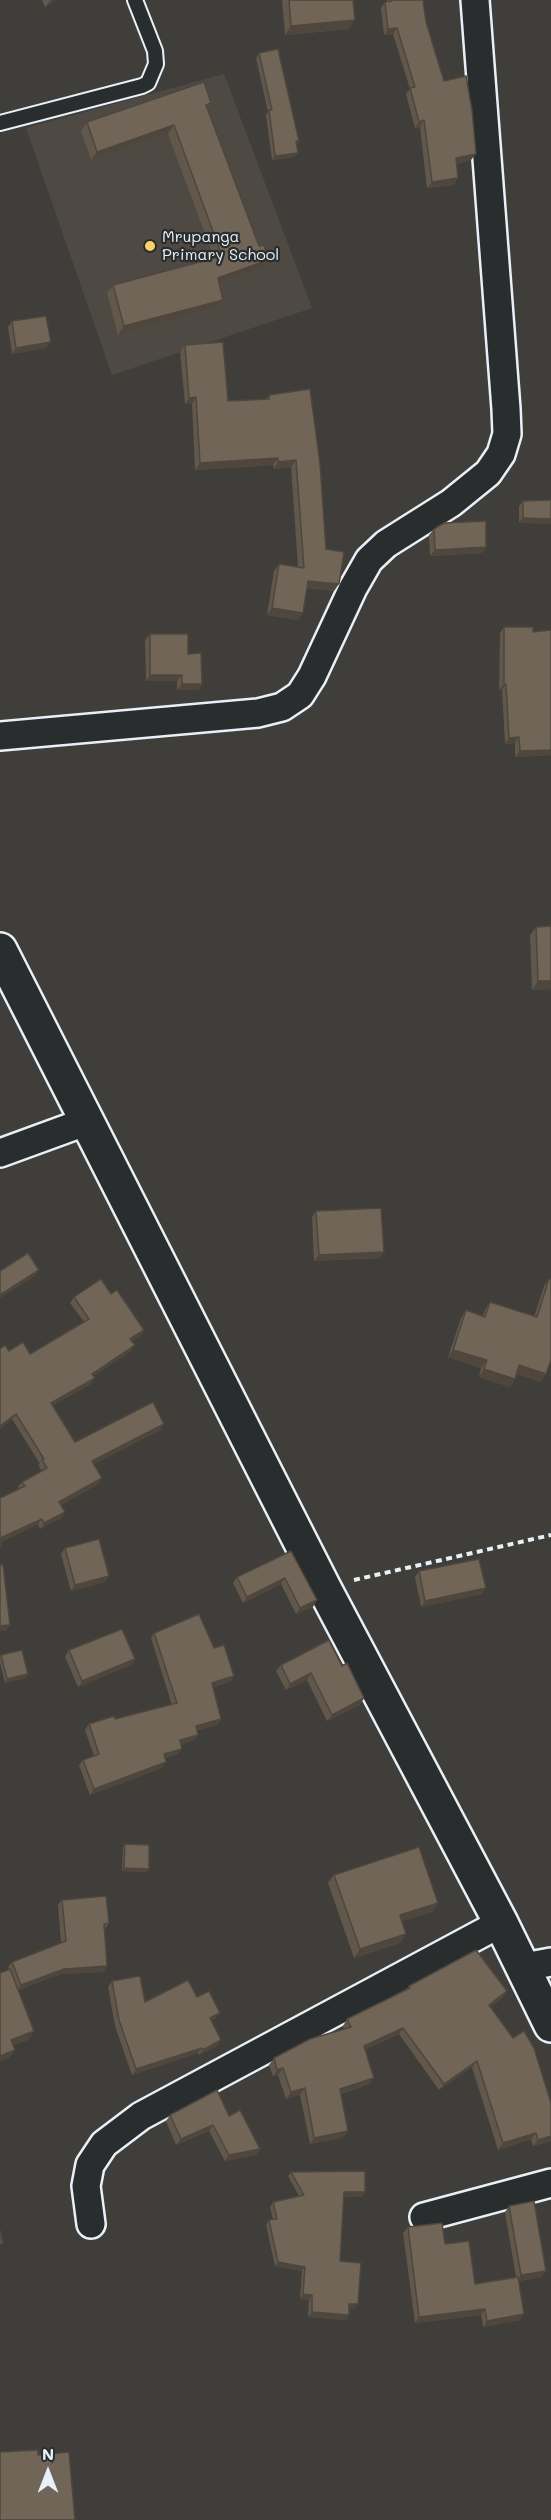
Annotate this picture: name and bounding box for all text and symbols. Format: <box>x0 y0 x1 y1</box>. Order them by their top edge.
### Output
place label: Mrupanga Primary School <box>162 227 279 265</box>
marker: Mrupanga Primary School <box>143 239 157 253</box>
north arrow <box>18 2442 78 2502</box>
text: N <box>42 2443 54 2464</box>

